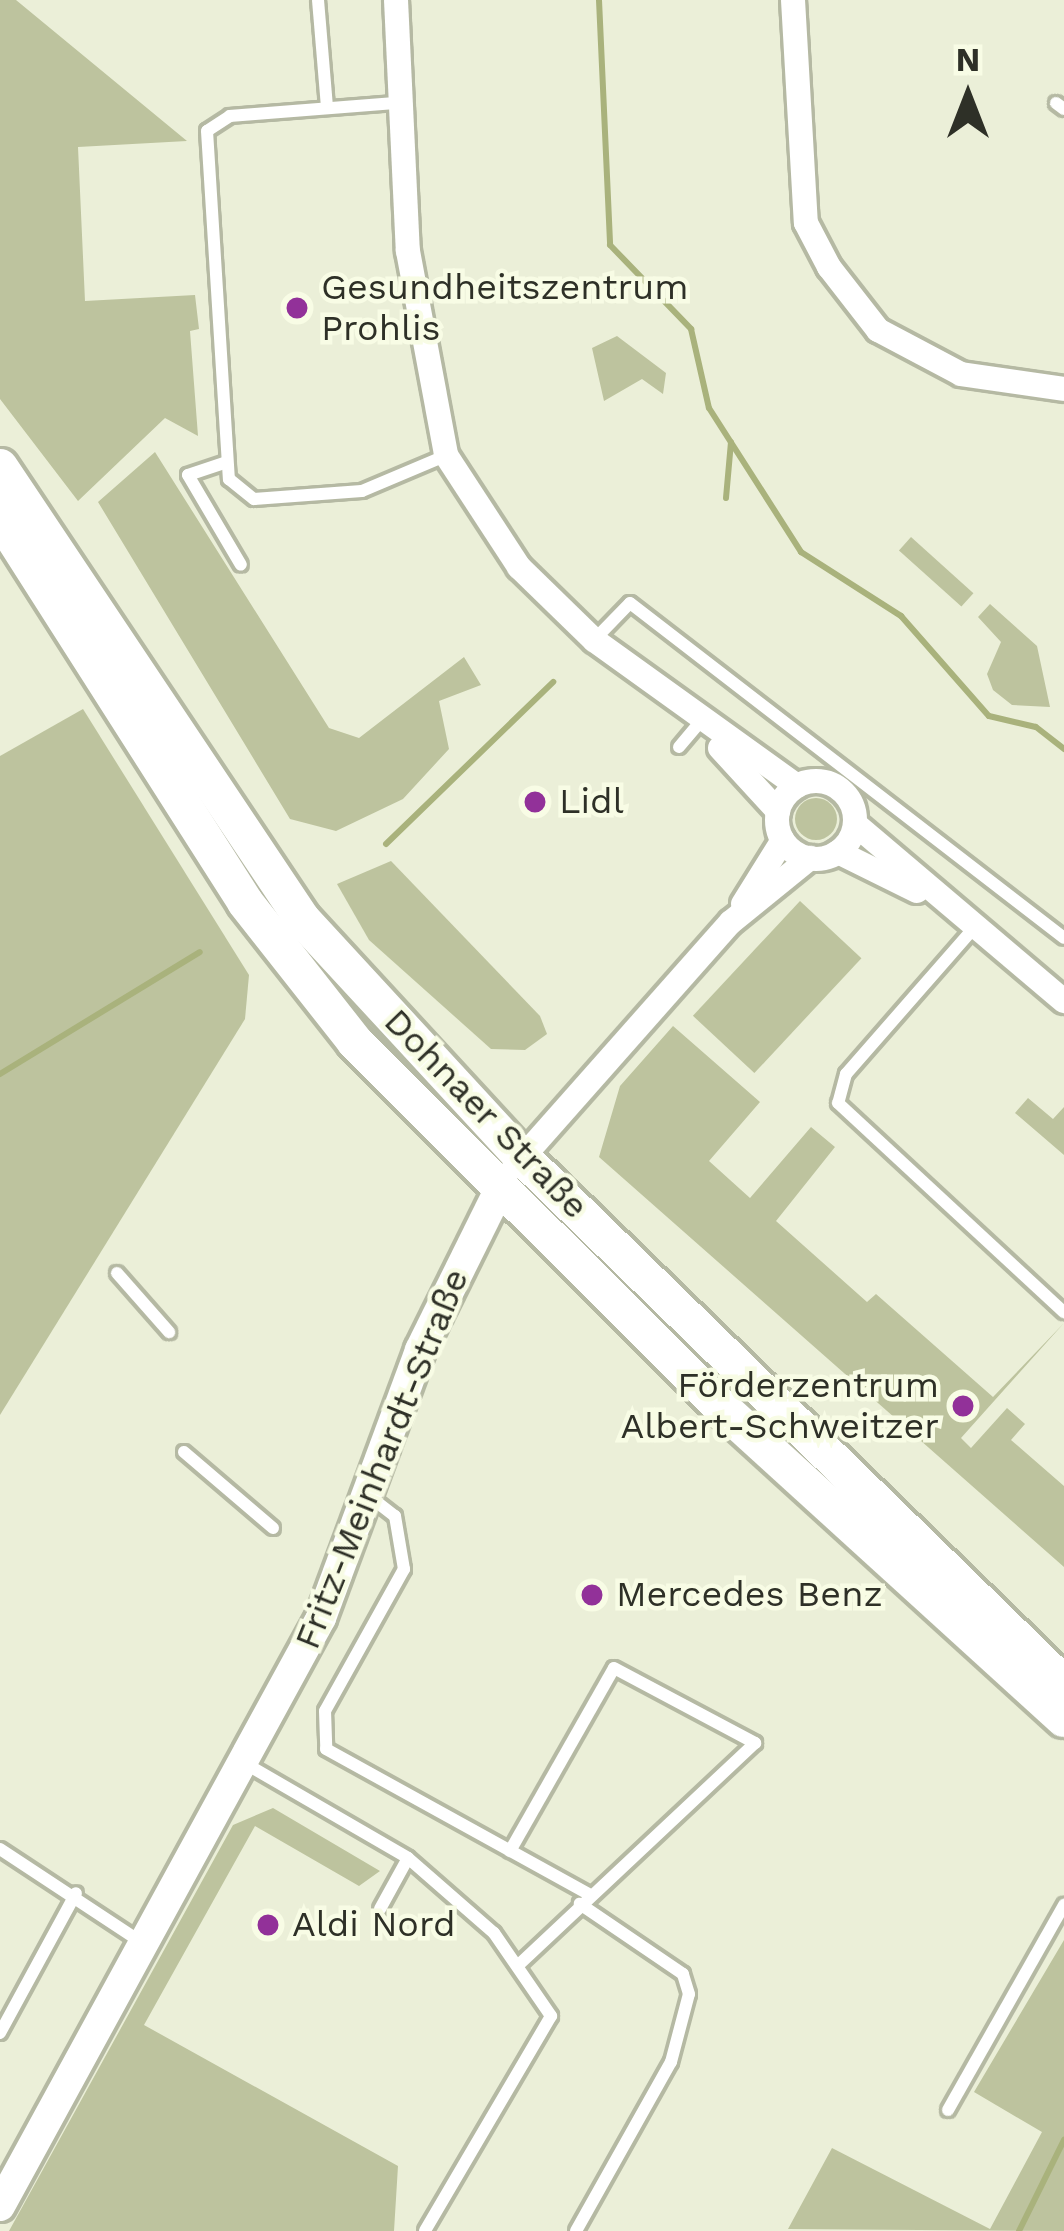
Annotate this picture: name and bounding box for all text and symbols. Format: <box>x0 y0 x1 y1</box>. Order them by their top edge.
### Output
north arrow <box>908 36 1028 156</box>
text: N <box>956 40 980 79</box>
place label: Gesundheitszentrum Prohlis <box>321 265 689 350</box>
marker: Gesundheitszentrum Prohlis <box>284 295 310 321</box>
place label: Lidl <box>559 780 624 824</box>
marker: Lidl <box>522 789 548 815</box>
street label: Dohnaer Straße <box>375 1000 597 1228</box>
street label: Fritz-Meinhardt-Straße <box>286 1263 478 1655</box>
place label: Förderzentrum Albert-Schweitzer <box>621 1363 939 1448</box>
marker: Förderzentrum Albert-Schweitzer <box>950 1393 976 1419</box>
place label: Mercedes Benz <box>616 1573 883 1617</box>
marker: Mercedes Benz <box>579 1582 605 1608</box>
place label: Aldi Nord <box>292 1903 456 1947</box>
marker: Aldi Nord <box>255 1912 281 1938</box>

